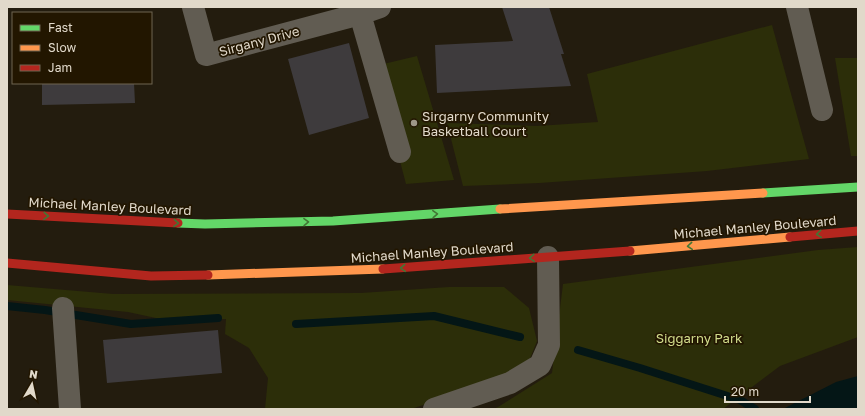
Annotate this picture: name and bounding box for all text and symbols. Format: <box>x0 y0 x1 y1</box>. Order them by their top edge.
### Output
legend <box>12 12 152 84</box>
text: Fast <box>48 20 73 35</box>
street label: Sirgany Drive <box>217 23 301 59</box>
text: Slow <box>48 40 76 55</box>
text: Jam <box>48 60 72 75</box>
place label: Sirgarny Community Basketball Court <box>422 108 550 139</box>
marker: Sirgarny Community Basketball Court <box>409 118 419 128</box>
street label: Michael Manley Boulevard <box>28 194 192 218</box>
one-way arrow <box>432 209 438 218</box>
one-way arrow <box>43 211 49 220</box>
street label: Michael Manley Boulevard <box>673 212 837 242</box>
one-way arrow <box>173 218 179 227</box>
one-way arrow <box>303 218 309 226</box>
one-way arrow <box>816 229 822 238</box>
street label: Michael Manley Boulevard <box>350 238 514 266</box>
one-way arrow <box>687 241 693 250</box>
one-way arrow <box>529 254 535 263</box>
one-way arrow <box>400 263 406 272</box>
park label: Siggarny Park <box>656 330 743 346</box>
north arrow <box>12 364 52 404</box>
text: N <box>28 367 39 381</box>
scale bar <box>725 378 810 404</box>
text: 20 m <box>731 384 759 399</box>

